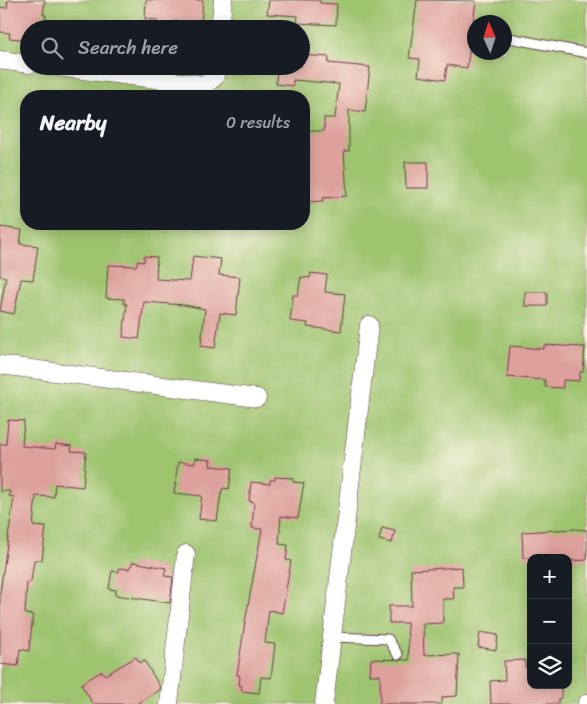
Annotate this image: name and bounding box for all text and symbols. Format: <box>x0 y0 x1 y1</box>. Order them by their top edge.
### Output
north arrow <box>467 15 512 60</box>
search box <box>20 20 310 75</box>
text: Search here <box>78 31 178 64</box>
icon: search <box>38 34 66 62</box>
text: Nearby <box>40 104 106 142</box>
text: 0 results <box>226 108 290 137</box>
map controls <box>527 554 572 689</box>
button: + <box>527 554 572 599</box>
button: − <box>527 599 572 644</box>
button: layers <box>527 644 572 689</box>

